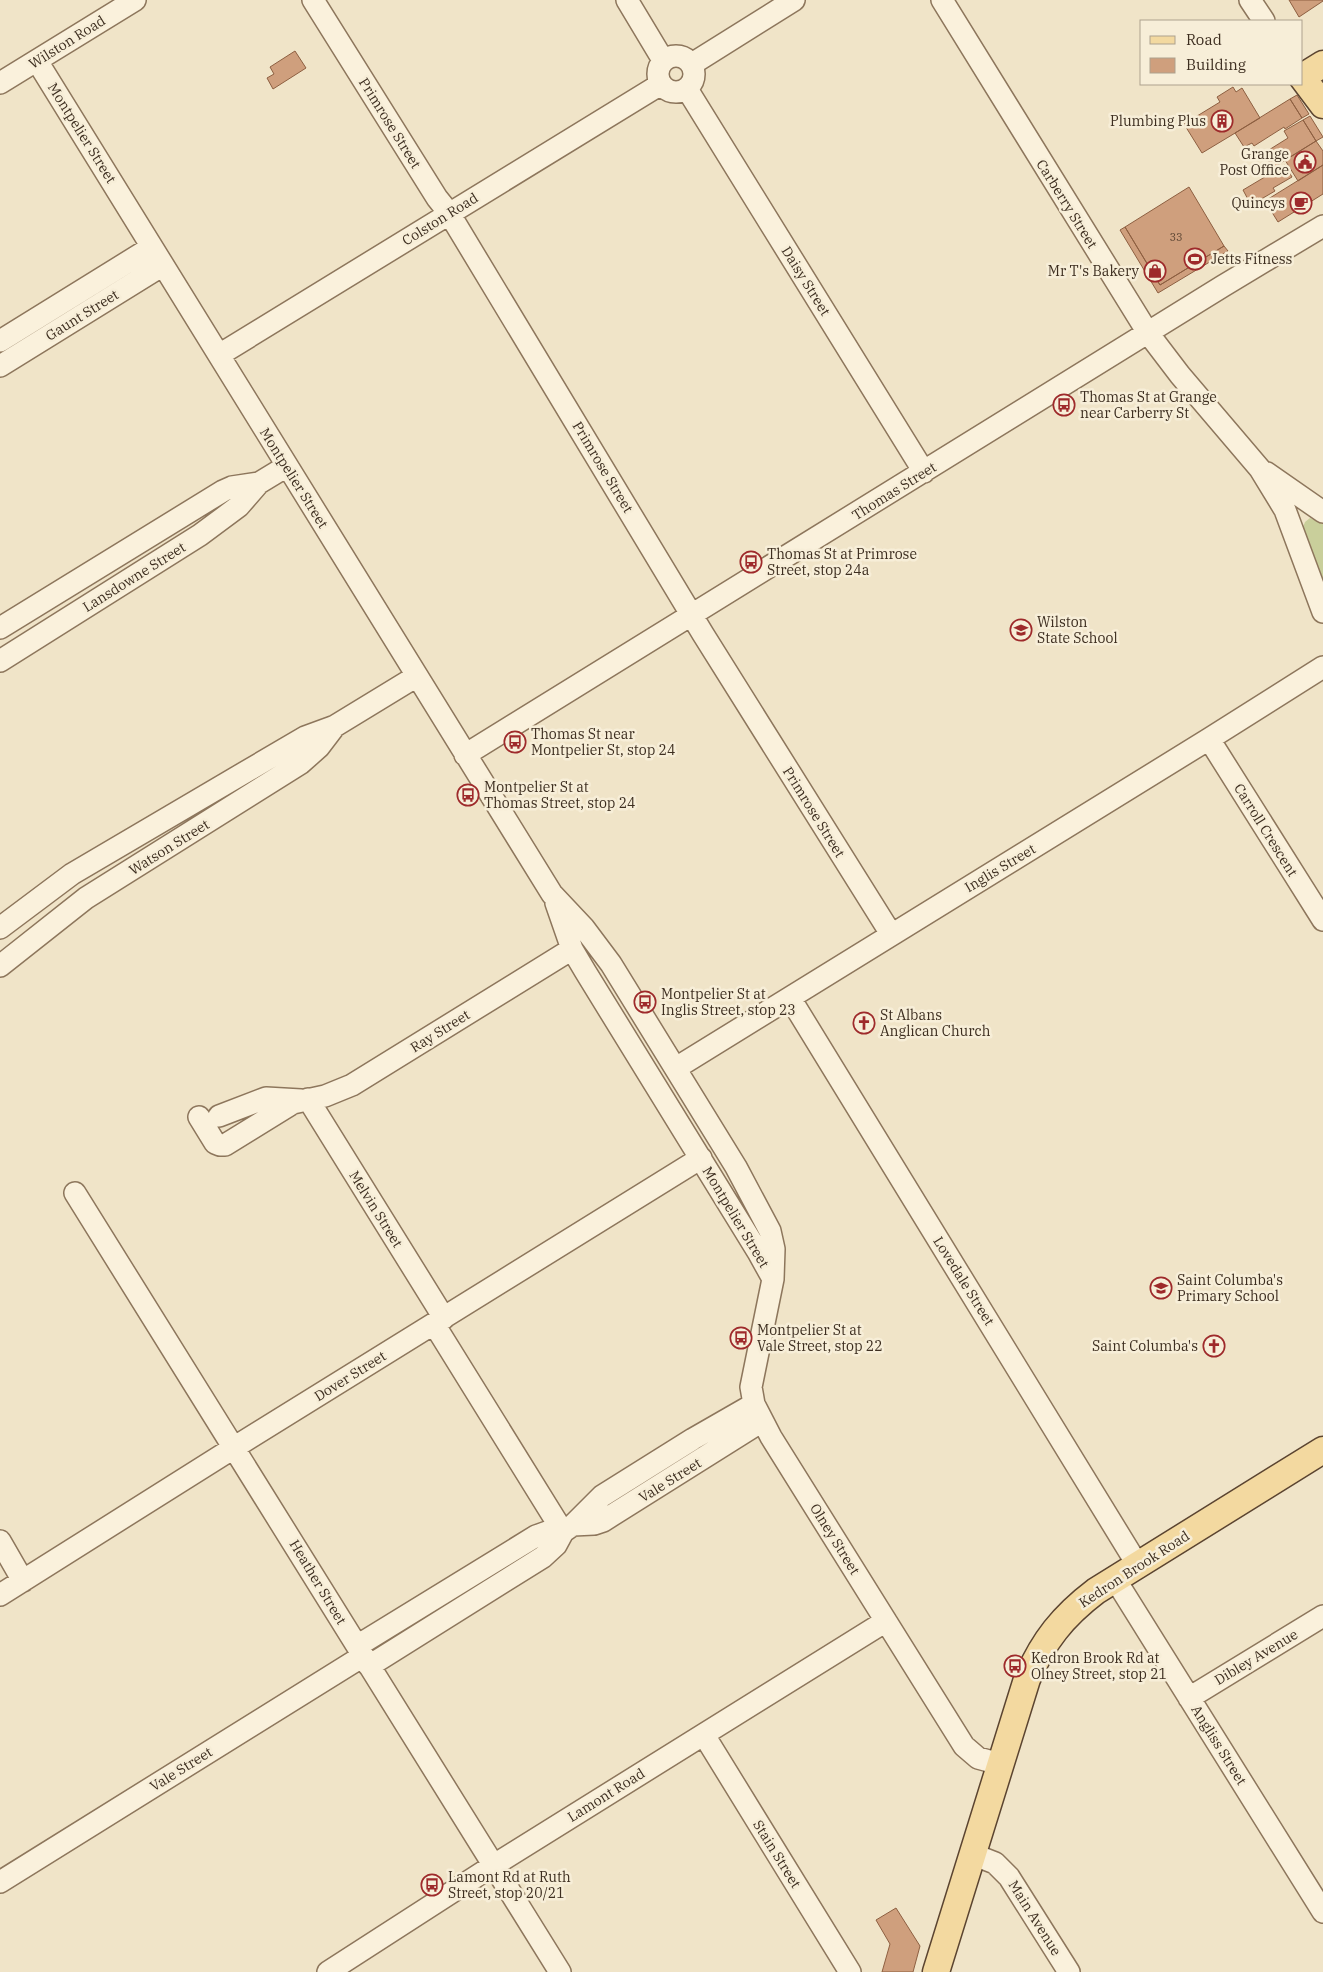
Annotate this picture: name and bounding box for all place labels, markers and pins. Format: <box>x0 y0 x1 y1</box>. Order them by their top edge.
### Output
building icon: Plumbing Plus <box>1210 109 1234 133</box>
place label: Plumbing Plus <box>1110 112 1206 130</box>
place label: Grange Post Office <box>1219 145 1289 179</box>
public building icon: Grange Post Office <box>1293 150 1317 174</box>
cafe icon: Quincys <box>1289 191 1313 215</box>
place label: Quincys <box>1232 194 1285 212</box>
sports icon: Jetts Fitness <box>1183 247 1207 271</box>
place label: Jetts Fitness <box>1211 250 1293 268</box>
shop icon: Mr T's Bakery <box>1143 259 1167 283</box>
place label: Mr T's Bakery <box>1048 262 1140 280</box>
place label: Thomas St at Grange near Carberry St <box>1080 388 1217 422</box>
bus stop icon: Thomas St at Grange near Carberry St <box>1052 393 1076 417</box>
place label: Thomas St at Primrose Street, stop 24a <box>767 545 917 579</box>
bus stop icon: Thomas St at Primrose Street, stop 24a <box>739 550 763 574</box>
place label: Wilston State School <box>1037 613 1118 647</box>
school or university icon: Wilston State School <box>1009 618 1033 642</box>
place label: Thomas St near Montpelier St, stop 24 <box>531 725 675 759</box>
bus stop icon: Thomas St near Montpelier St, stop 24 <box>503 730 527 754</box>
place label: Montpelier St at Thomas Street, stop 24 <box>484 778 636 812</box>
bus stop icon: Montpelier St at Thomas Street, stop 24 <box>456 783 480 807</box>
place label: Montpelier St at Inglis Street, stop 23 <box>661 985 796 1019</box>
bus stop icon: Montpelier St at Inglis Street, stop 23 <box>633 990 657 1014</box>
place label: St Albans Anglican Church <box>880 1006 991 1040</box>
church icon: St Albans Anglican Church <box>852 1011 876 1035</box>
place label: Saint Columba's Primary School <box>1177 1271 1283 1305</box>
school or university icon: Saint Columba's Primary School <box>1149 1276 1173 1300</box>
place label: Montpelier St at Vale Street, stop 22 <box>757 1321 883 1355</box>
bus stop icon: Montpelier St at Vale Street, stop 22 <box>729 1326 753 1350</box>
church icon: Saint Columba's <box>1202 1334 1226 1358</box>
place label: Saint Columba's <box>1092 1337 1198 1355</box>
place label: Kedron Brook Rd at Olney Street, stop 21 <box>1031 1649 1167 1683</box>
bus stop icon: Kedron Brook Rd at Olney Street, stop 21 <box>1003 1654 1027 1678</box>
place label: Lamont Rd at Ruth Street, stop 20/21 <box>448 1868 571 1902</box>
bus stop icon: Lamont Rd at Ruth Street, stop 20/21 <box>420 1873 444 1897</box>

